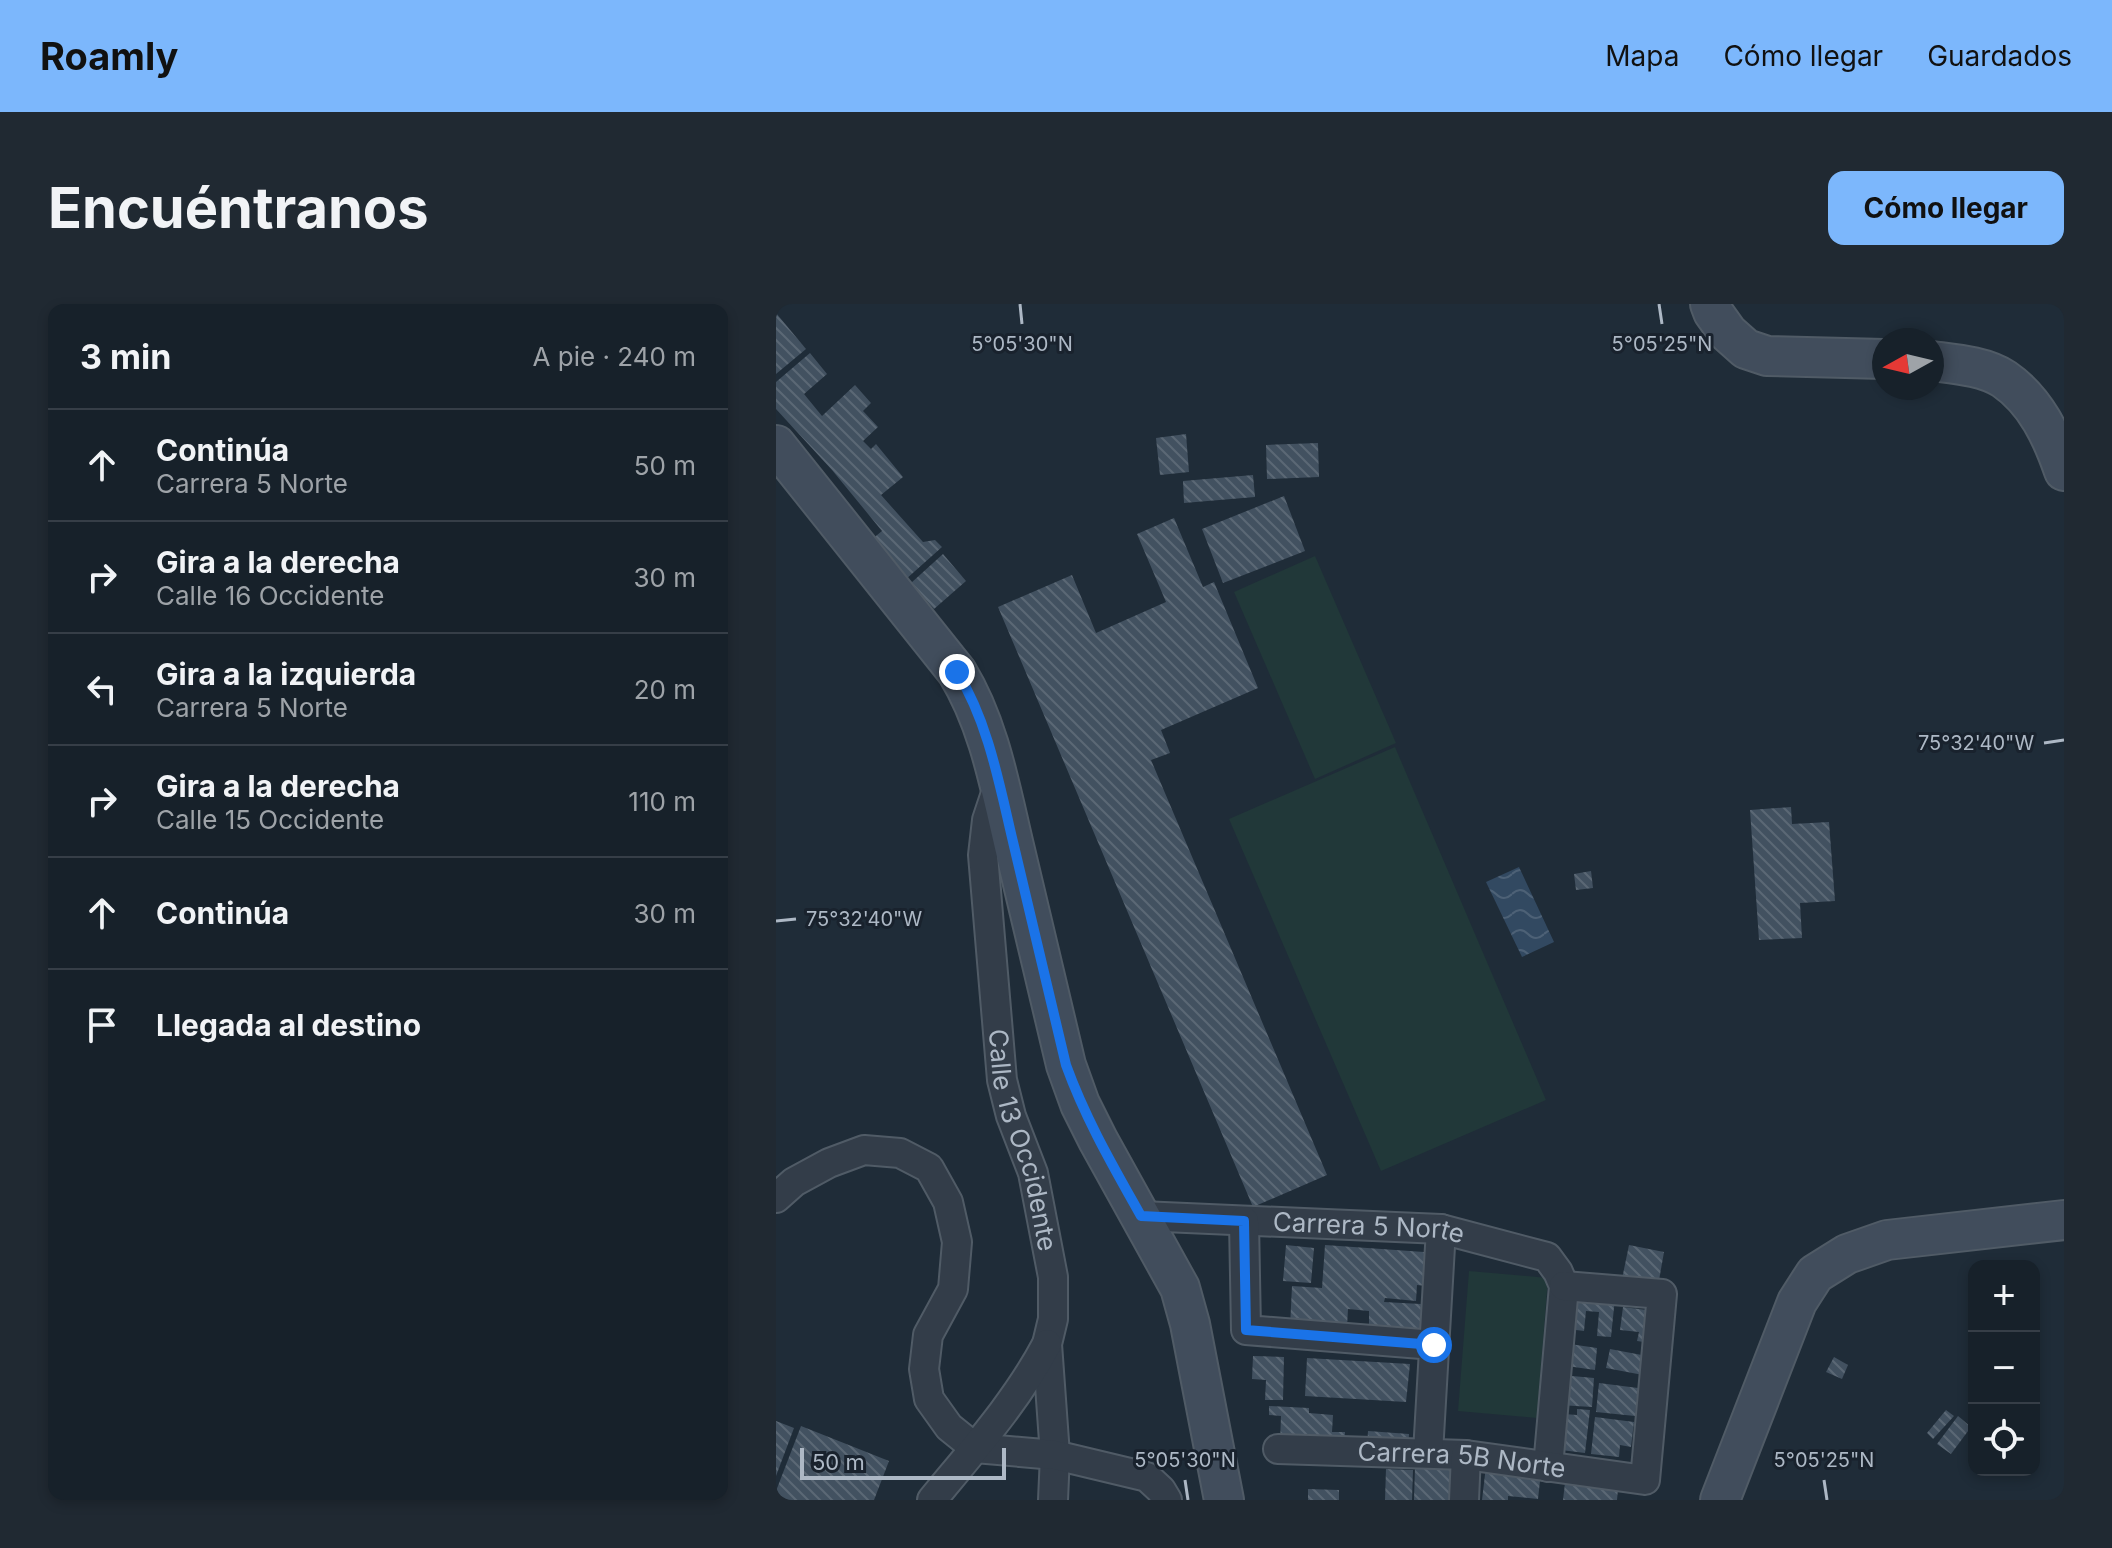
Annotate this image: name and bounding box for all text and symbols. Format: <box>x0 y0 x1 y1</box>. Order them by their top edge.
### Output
text: Roamly <box>40 33 178 79</box>
text: Mapa <box>1605 39 1679 73</box>
text: Cómo llegar <box>1723 39 1883 73</box>
text: Guardados <box>1927 39 2072 73</box>
button: Cómo llegar <box>1828 171 2064 245</box>
text: Encuéntranos <box>48 174 429 242</box>
north arrow <box>1872 328 1944 400</box>
text: 5°05'30"N <box>971 332 1073 356</box>
text: 5°05'25"N <box>1612 332 1712 356</box>
text: 3 min <box>80 336 171 377</box>
text: A pie · 240 m <box>533 341 696 372</box>
text: Continúa <box>156 432 289 468</box>
icon: ahead <box>80 443 124 487</box>
text: 50 m <box>634 450 696 481</box>
text: Carrera 5 Norte <box>156 468 348 499</box>
text: Gira a la derecha <box>156 544 400 580</box>
icon: right <box>80 555 124 599</box>
text: 30 m <box>633 562 696 593</box>
text: Calle 16 Occidente <box>156 580 384 611</box>
route end <box>939 654 975 690</box>
text: Gira a la izquierda <box>156 656 416 692</box>
icon: left <box>80 667 124 711</box>
text: 20 m <box>634 674 696 705</box>
text: Carrera 5 Norte <box>156 692 348 723</box>
text: 75°32'40"W <box>1918 731 2034 755</box>
text: Gira a la derecha <box>156 768 400 804</box>
icon: right <box>80 779 124 823</box>
text: 110 m <box>628 786 696 817</box>
text: Calle 15 Occidente <box>156 804 384 835</box>
icon: ahead <box>80 891 124 935</box>
text: Continúa <box>156 895 289 931</box>
text: 30 m <box>633 898 696 929</box>
text: 75°32'40"W <box>806 907 922 931</box>
icon: arrive <box>80 1003 124 1047</box>
text: Llegada al destino <box>156 1007 421 1043</box>
street label: Calle 13 Occidente <box>983 1028 1064 1253</box>
street label: Carrera 5 Norte <box>1272 1206 1468 1250</box>
map controls <box>1968 1260 2040 1476</box>
button: + <box>1968 1260 2040 1332</box>
route start <box>1416 1327 1452 1363</box>
button: − <box>1968 1332 2040 1404</box>
button: locate <box>1968 1404 2040 1476</box>
street label: Carrera 5B Norte <box>1357 1436 1568 1484</box>
scale bar <box>800 1444 1006 1480</box>
text: 5°05'30"N <box>1134 1448 1236 1472</box>
text: 5°05'25"N <box>1774 1448 1874 1472</box>
text: 50 m <box>812 1449 865 1475</box>

